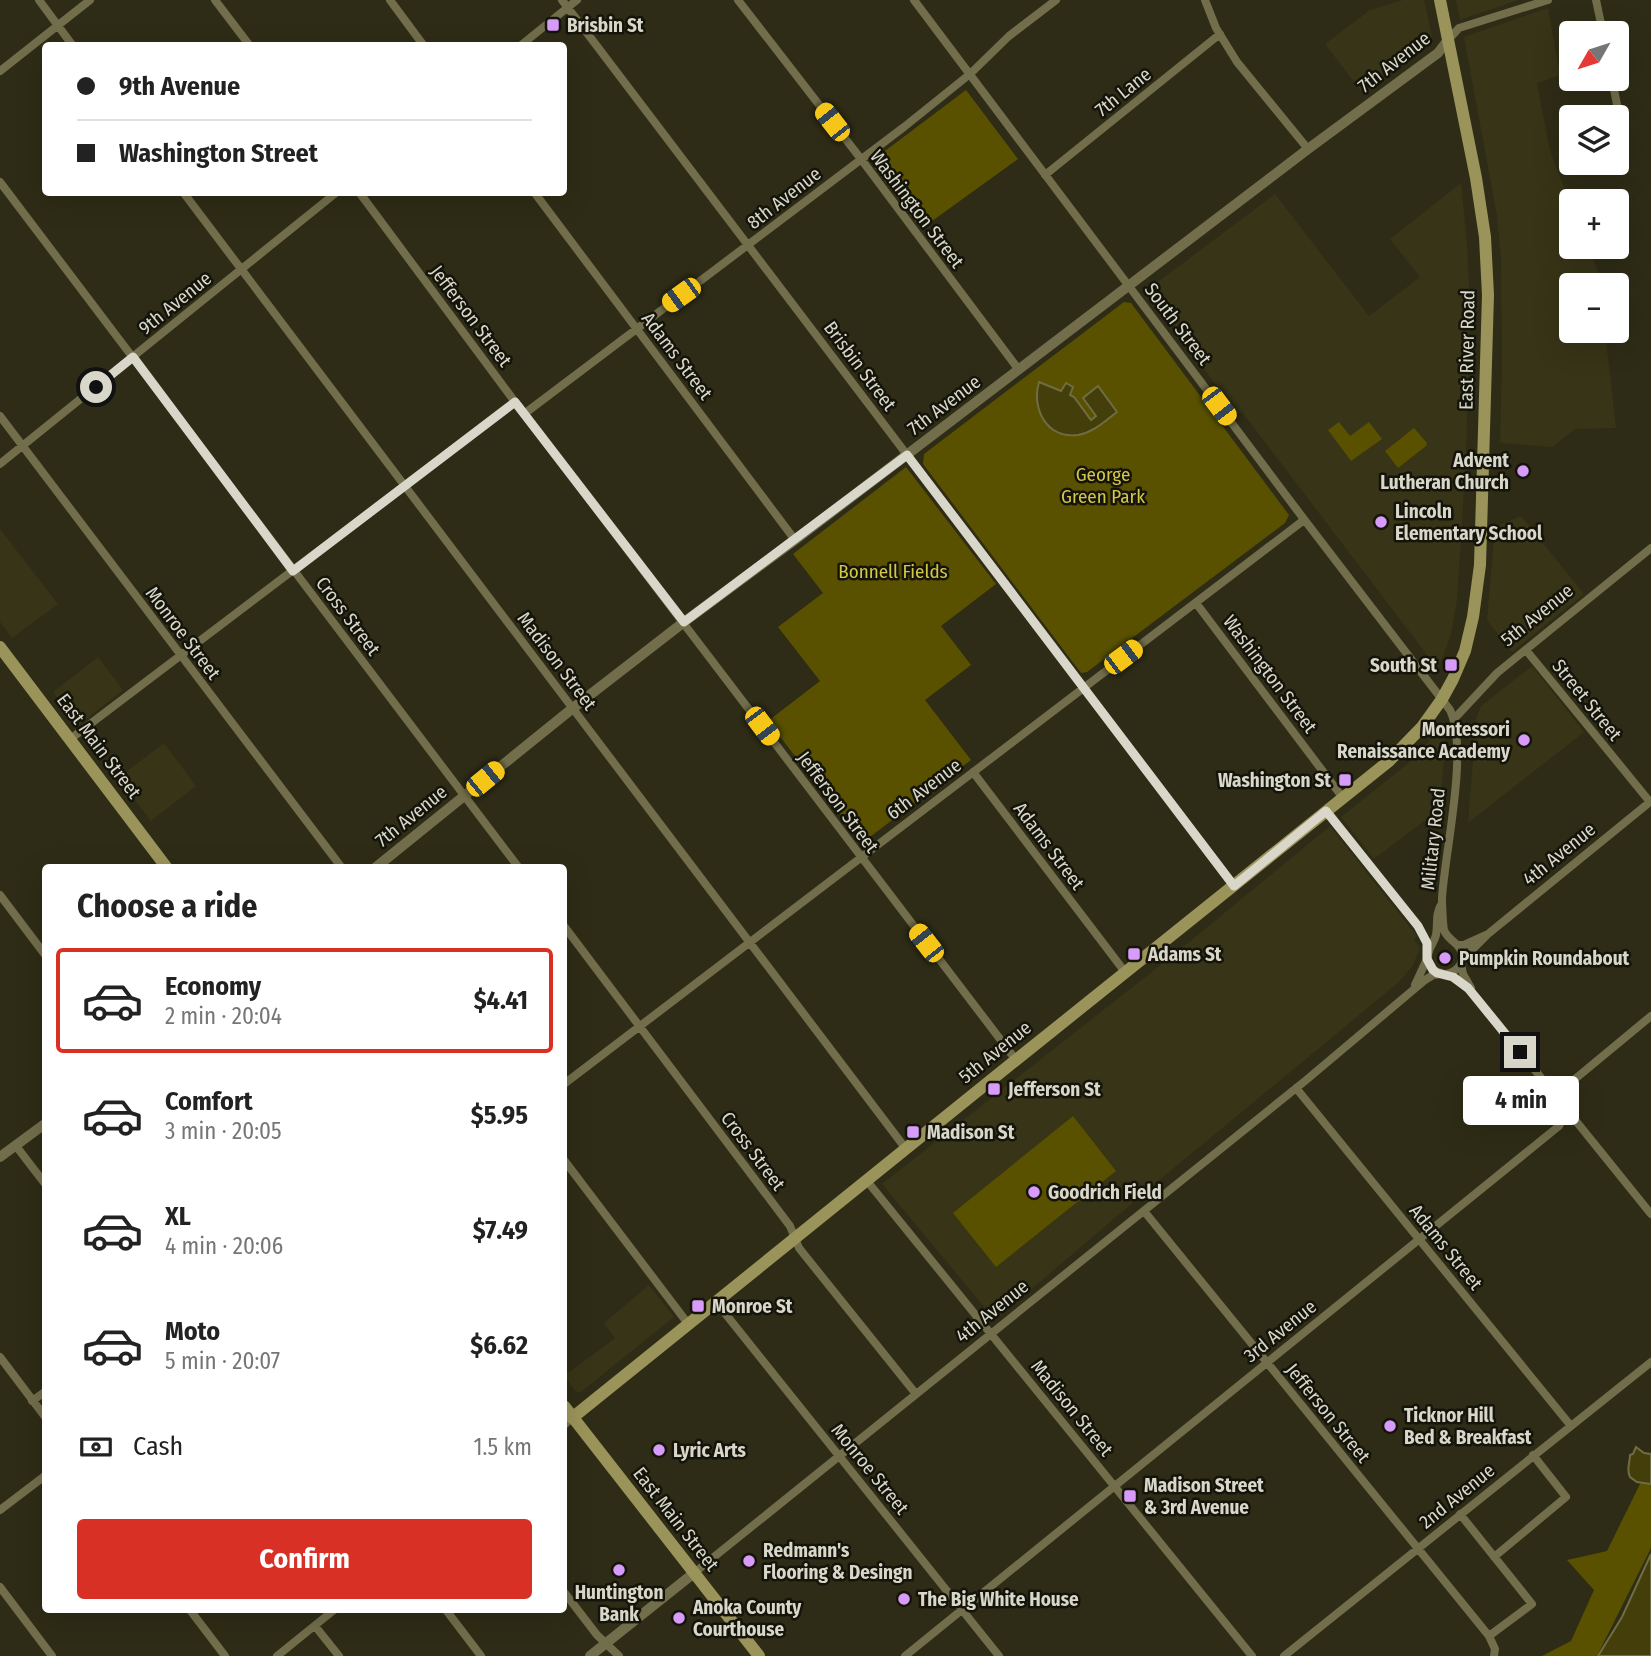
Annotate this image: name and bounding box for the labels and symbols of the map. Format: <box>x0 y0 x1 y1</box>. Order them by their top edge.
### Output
place label: Brisbin St <box>567 14 644 37</box>
marker: Brisbin St <box>545 17 561 33</box>
north arrow <box>1559 21 1629 91</box>
street label: 7th Avenue <box>1353 27 1435 97</box>
street label: 7th Lane <box>1090 62 1156 122</box>
car <box>811 99 854 145</box>
street label: Washington Street <box>865 145 969 273</box>
street label: 8th Avenue <box>743 162 825 234</box>
street label: Jefferson Street <box>425 261 517 372</box>
street label: 9th Avenue <box>134 267 216 339</box>
car <box>658 274 705 316</box>
street label: South Street <box>1140 278 1217 370</box>
street label: East River Road <box>1454 290 1480 410</box>
street label: Adams Street <box>637 308 718 405</box>
street label: Brisbin Street <box>819 317 902 416</box>
street label: 7th Avenue <box>903 370 985 440</box>
route start <box>80 371 112 403</box>
car <box>1198 383 1241 429</box>
place label: Advent Lutheran Church <box>1380 449 1509 494</box>
park label: George Green Park <box>1061 463 1145 508</box>
marker: Advent Lutheran Church <box>1515 463 1531 479</box>
place label: Lincoln Elementary School <box>1395 500 1543 545</box>
marker: Lincoln Elementary School <box>1373 514 1389 530</box>
park label: Bonnell Fields <box>838 560 948 583</box>
street label: Cross Street <box>311 572 386 661</box>
street label: 5th Avenue <box>1496 579 1578 651</box>
street label: Monroe Street <box>141 582 226 685</box>
street label: Madison Street <box>513 607 602 715</box>
street label: Washington Street <box>1218 610 1322 738</box>
car <box>1100 636 1147 678</box>
place label: South St <box>1370 654 1437 677</box>
street label: Street Street <box>1547 655 1627 746</box>
marker: South St <box>1443 657 1459 673</box>
street label: East Main Street <box>52 689 146 804</box>
car <box>741 703 784 749</box>
place label: Montessori Renaissance Academy <box>1337 718 1511 763</box>
marker: Montessori Renaissance Academy <box>1516 732 1532 748</box>
street label: Jefferson Street <box>792 747 884 858</box>
street label: 6th Avenue <box>882 754 966 824</box>
car <box>463 758 508 800</box>
place label: Washington St <box>1218 769 1331 792</box>
marker: Washington St <box>1337 772 1353 788</box>
street label: 7th Avenue <box>371 780 451 852</box>
street label: Military Road <box>1416 787 1450 891</box>
street label: Adams Street <box>1009 798 1090 895</box>
street label: 4th Avenue <box>1518 818 1600 890</box>
car <box>905 920 948 966</box>
place label: Adams St <box>1147 943 1222 966</box>
marker: Adams St <box>1126 946 1142 962</box>
place label: Pumpkin Roundabout <box>1459 947 1630 970</box>
marker: Pumpkin Roundabout <box>1437 950 1453 966</box>
street label: 5th Avenue <box>954 1016 1036 1088</box>
route end <box>1504 1036 1536 1068</box>
callout: 4 min <box>1462 1076 1578 1126</box>
place label: Jefferson St <box>1007 1078 1101 1101</box>
marker: Jefferson St <box>986 1081 1002 1097</box>
street label: Cross Street <box>716 1107 791 1196</box>
place label: Madison St <box>927 1121 1015 1144</box>
marker: Madison St <box>905 1124 921 1140</box>
place label: Goodrich Field <box>1048 1181 1162 1204</box>
marker: Goodrich Field <box>1026 1184 1042 1200</box>
street label: Adams Street <box>1405 1200 1488 1295</box>
street label: 4th Avenue <box>951 1275 1033 1347</box>
place label: Monroe St <box>712 1295 793 1318</box>
street label: 3rd Avenue <box>1239 1295 1321 1367</box>
marker: Monroe St <box>690 1298 706 1314</box>
street label: Madison Street <box>1026 1355 1118 1461</box>
street label: Jefferson Street <box>1281 1359 1376 1468</box>
place label: Ticknor Hill Bed & Breakfast <box>1404 1404 1532 1449</box>
marker: Ticknor Hill Bed & Breakfast <box>1382 1418 1398 1434</box>
street label: Monroe Street <box>826 1419 914 1520</box>
place label: Lyric Arts <box>673 1439 747 1462</box>
marker: Lyric Arts <box>651 1442 667 1458</box>
street label: 2nd Avenue <box>1415 1459 1499 1533</box>
street label: East Main Street <box>628 1462 724 1576</box>
place label: Madison Street & 3rd Avenue <box>1144 1474 1264 1519</box>
marker: Madison Street & 3rd Avenue <box>1122 1488 1138 1504</box>
place label: Redmann's Flooring & Desingn <box>763 1539 912 1584</box>
marker: Redmann's Flooring & Desingn <box>741 1553 757 1569</box>
marker: Huntington Bank <box>611 1562 627 1578</box>
place label: Huntington Bank <box>575 1581 663 1626</box>
place label: The Big White House <box>918 1588 1079 1611</box>
marker: The Big White House <box>896 1591 912 1607</box>
place label: Anoka County Courthouse <box>692 1596 802 1641</box>
marker: Anoka County Courthouse <box>671 1610 687 1626</box>

